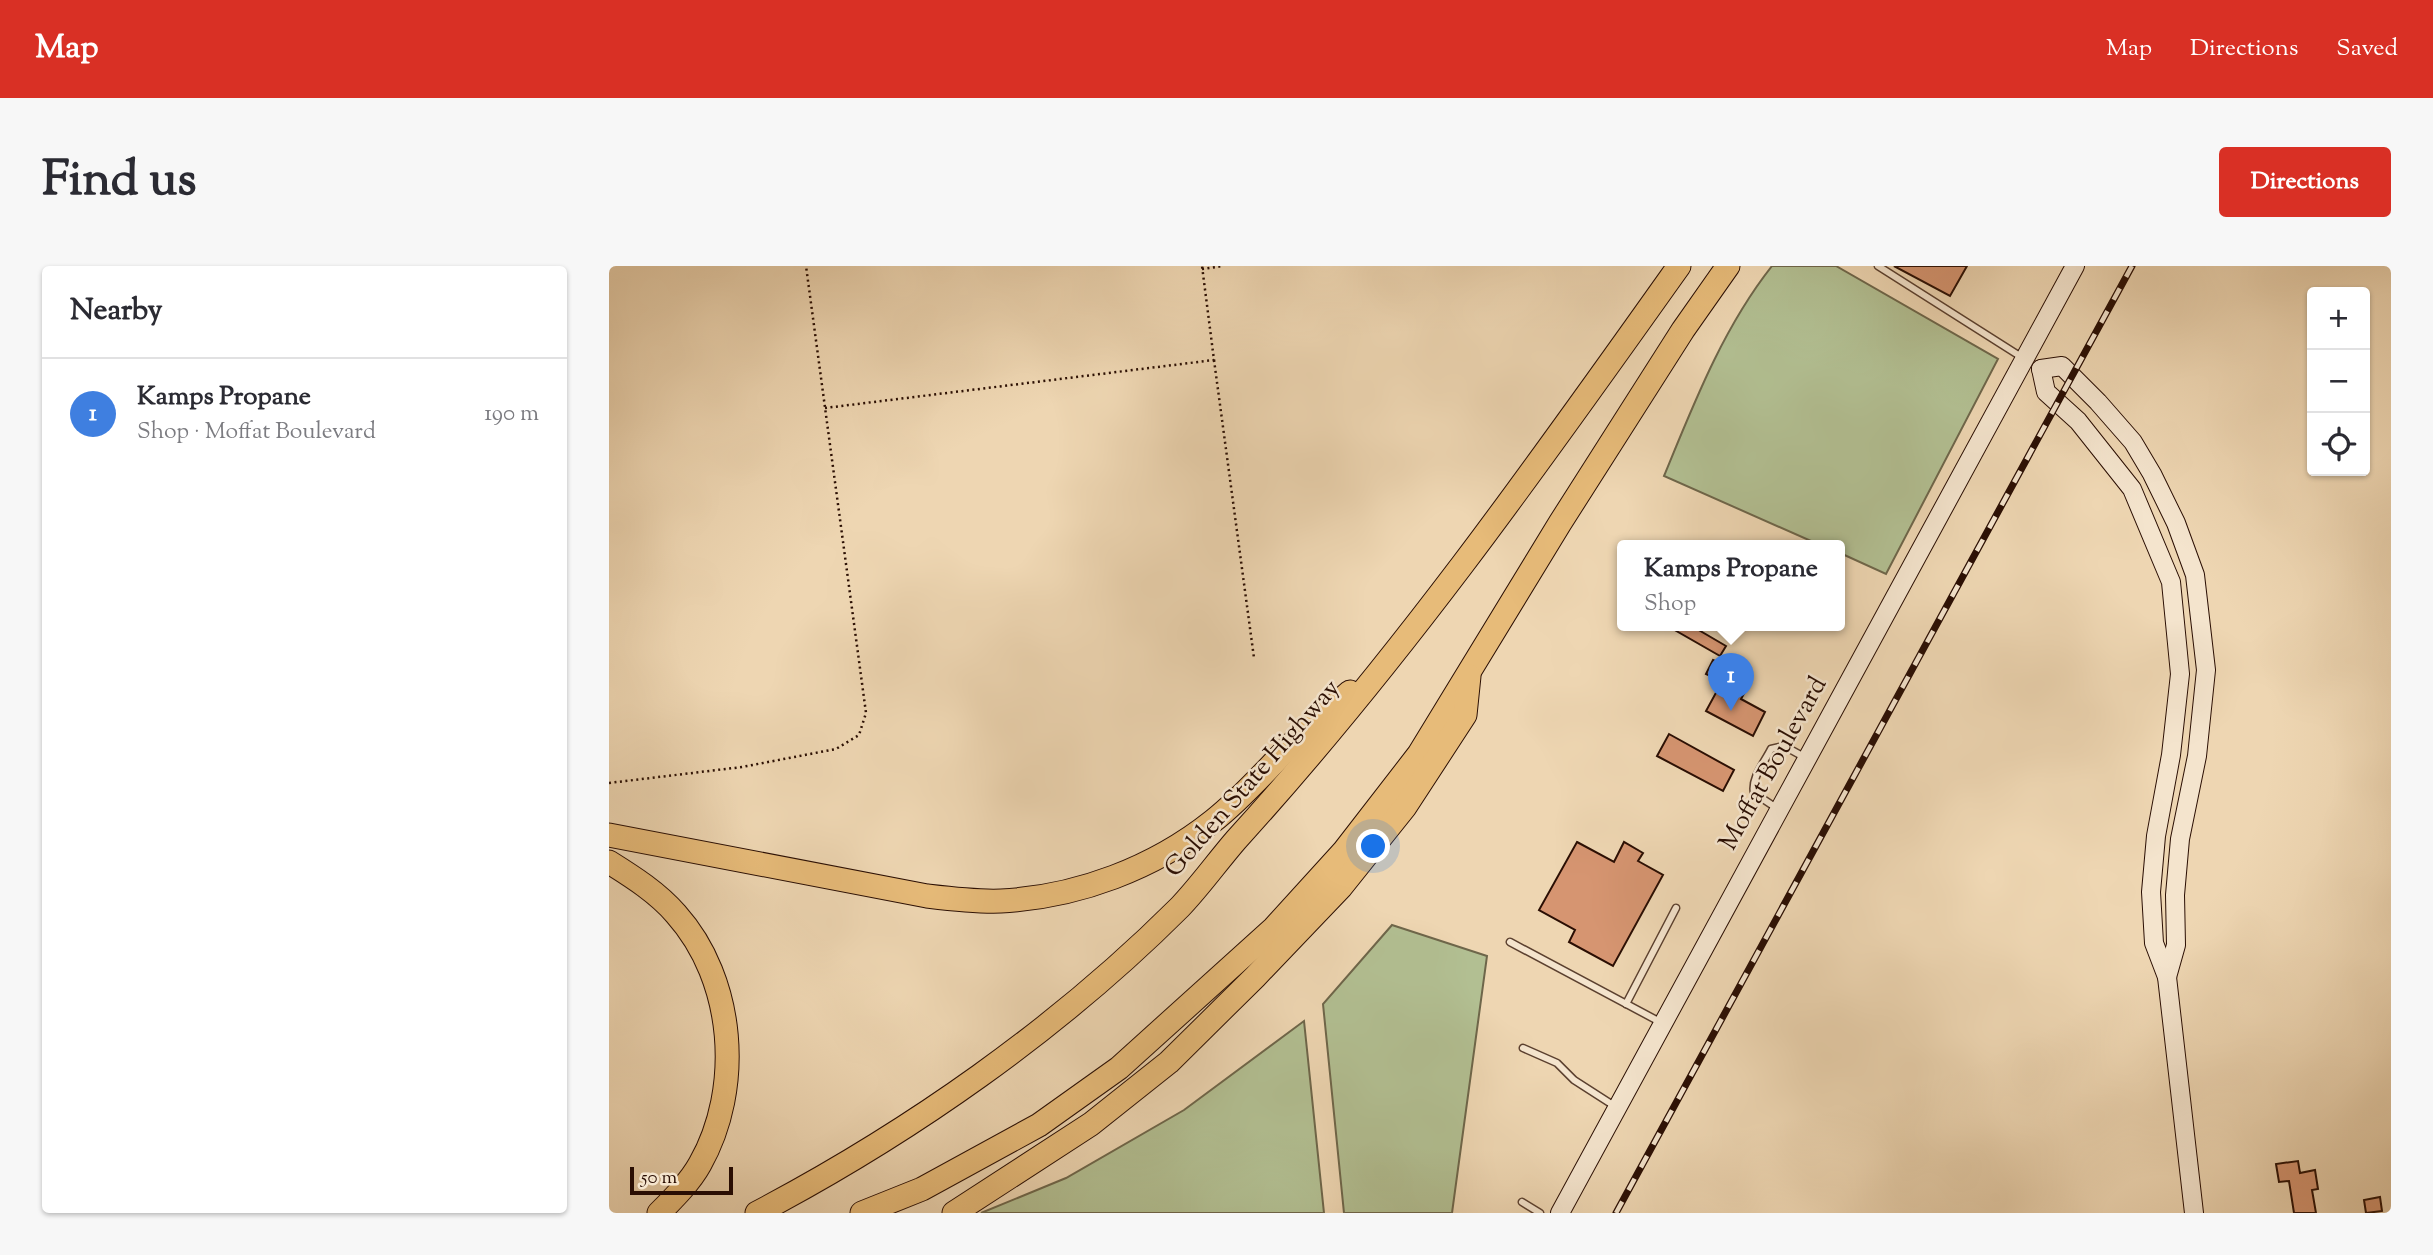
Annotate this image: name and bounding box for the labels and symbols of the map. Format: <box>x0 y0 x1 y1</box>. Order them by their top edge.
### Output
pin: 1 <box>1708 653 1754 711</box>
street label: Moffat Boulevard <box>1711 670 1837 858</box>
street label: Golden State Highway <box>1156 672 1350 886</box>
your location <box>1356 829 1390 863</box>
scale bar <box>630 1164 733 1196</box>

